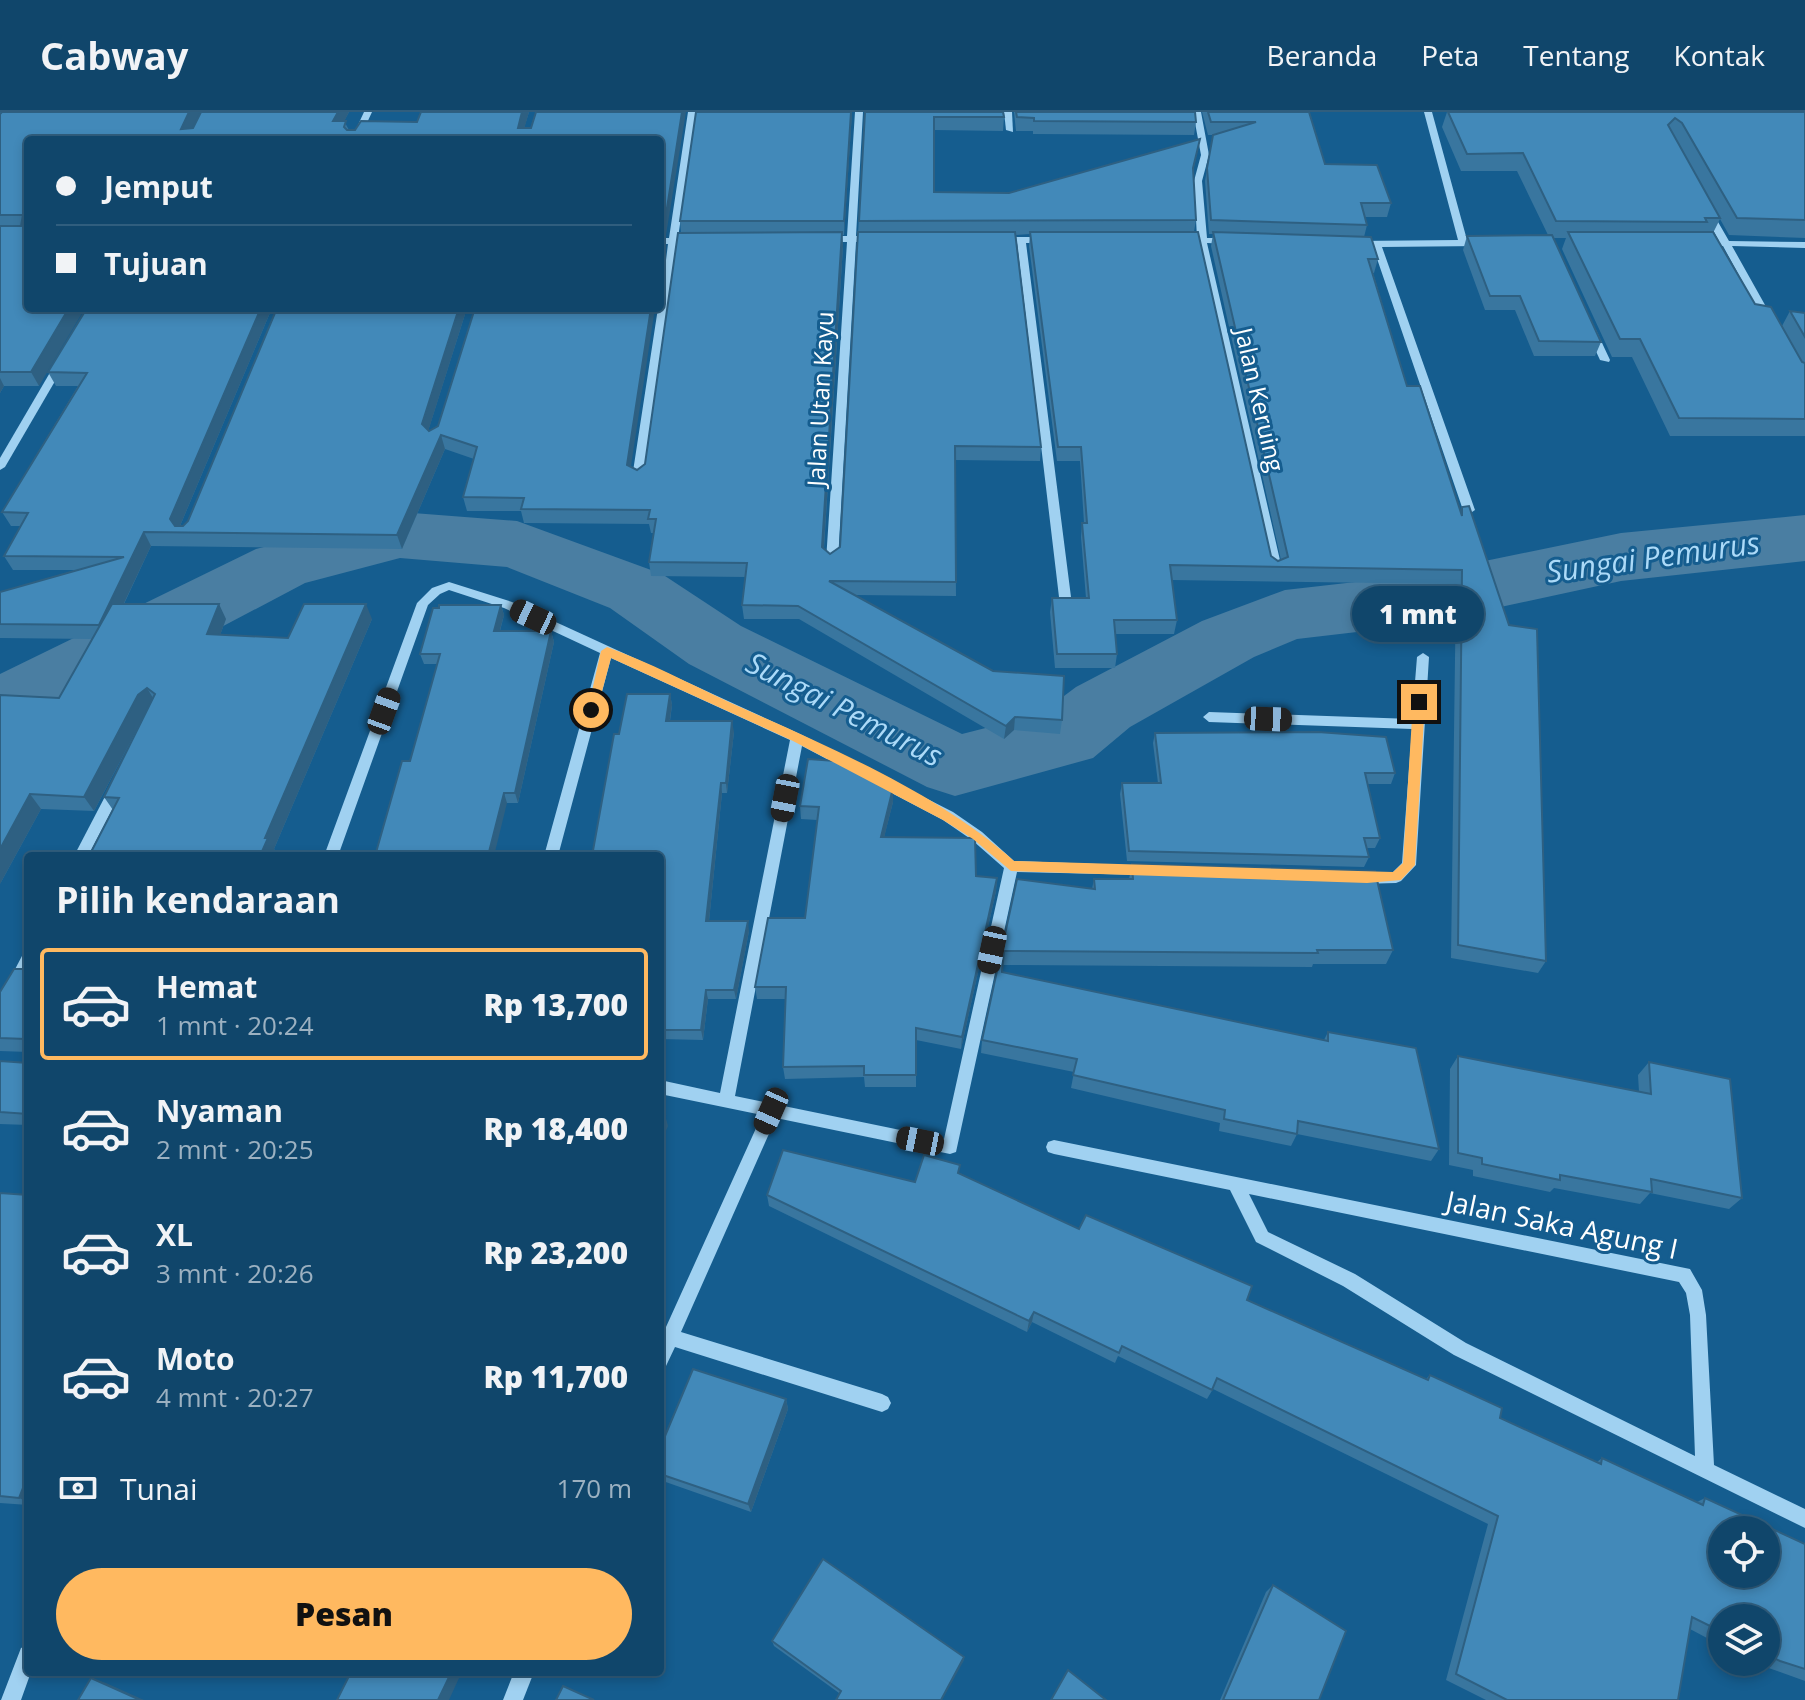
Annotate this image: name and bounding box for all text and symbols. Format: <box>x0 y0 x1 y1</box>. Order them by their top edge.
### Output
text: Cabway <box>40 29 188 81</box>
text: Beranda <box>1267 36 1377 74</box>
text: Peta <box>1421 36 1479 74</box>
text: Tentang <box>1523 36 1630 74</box>
text: Kontak <box>1674 36 1765 74</box>
text: Jemput <box>104 166 213 207</box>
text: Tujuan <box>104 243 208 284</box>
street label: Jalan Utan Kayu <box>798 311 841 489</box>
street label: Jalan Keruing <box>1227 323 1293 475</box>
water label: Sungai Pemurus <box>1543 521 1762 592</box>
callout: 1 mnt <box>1353 586 1485 642</box>
car <box>506 596 560 638</box>
text: 1 mnt <box>1379 596 1457 632</box>
water label: Sungai Pemurus <box>740 642 950 776</box>
car <box>365 684 403 738</box>
route end <box>1401 684 1437 720</box>
route start <box>573 692 609 728</box>
car <box>1244 706 1292 732</box>
car <box>769 772 801 824</box>
text: Pilih kendaraan <box>56 875 340 924</box>
car <box>975 924 1009 976</box>
text: Hemat <box>156 966 257 1007</box>
icon: car <box>60 968 132 1040</box>
text: Rp 13,700 <box>483 984 628 1025</box>
text: 1 mnt · 20:24 <box>156 1007 314 1043</box>
car <box>750 1084 792 1138</box>
text: Nyaman <box>156 1090 283 1131</box>
icon: car <box>60 1092 132 1164</box>
text: Rp 18,400 <box>483 1108 628 1149</box>
car <box>894 1125 946 1157</box>
text: 2 mnt · 20:25 <box>156 1131 314 1167</box>
street label: Jalan Saka Agung I <box>1440 1180 1682 1267</box>
text: XL <box>156 1214 193 1255</box>
icon: car <box>60 1216 132 1288</box>
text: Rp 23,200 <box>483 1232 628 1273</box>
text: 3 mnt · 20:26 <box>156 1255 314 1291</box>
text: Moto <box>156 1338 234 1379</box>
icon: car <box>60 1340 132 1412</box>
text: Rp 11,700 <box>483 1356 628 1397</box>
text: 4 mnt · 20:27 <box>156 1379 314 1415</box>
icon: cash <box>56 1466 100 1510</box>
text: Tunai <box>120 1468 198 1509</box>
text: 170 m <box>557 1470 632 1506</box>
map controls <box>1708 1516 1780 1676</box>
button: locate <box>1708 1516 1780 1588</box>
button: Pesan <box>56 1568 632 1660</box>
button: layers <box>1708 1604 1780 1676</box>

